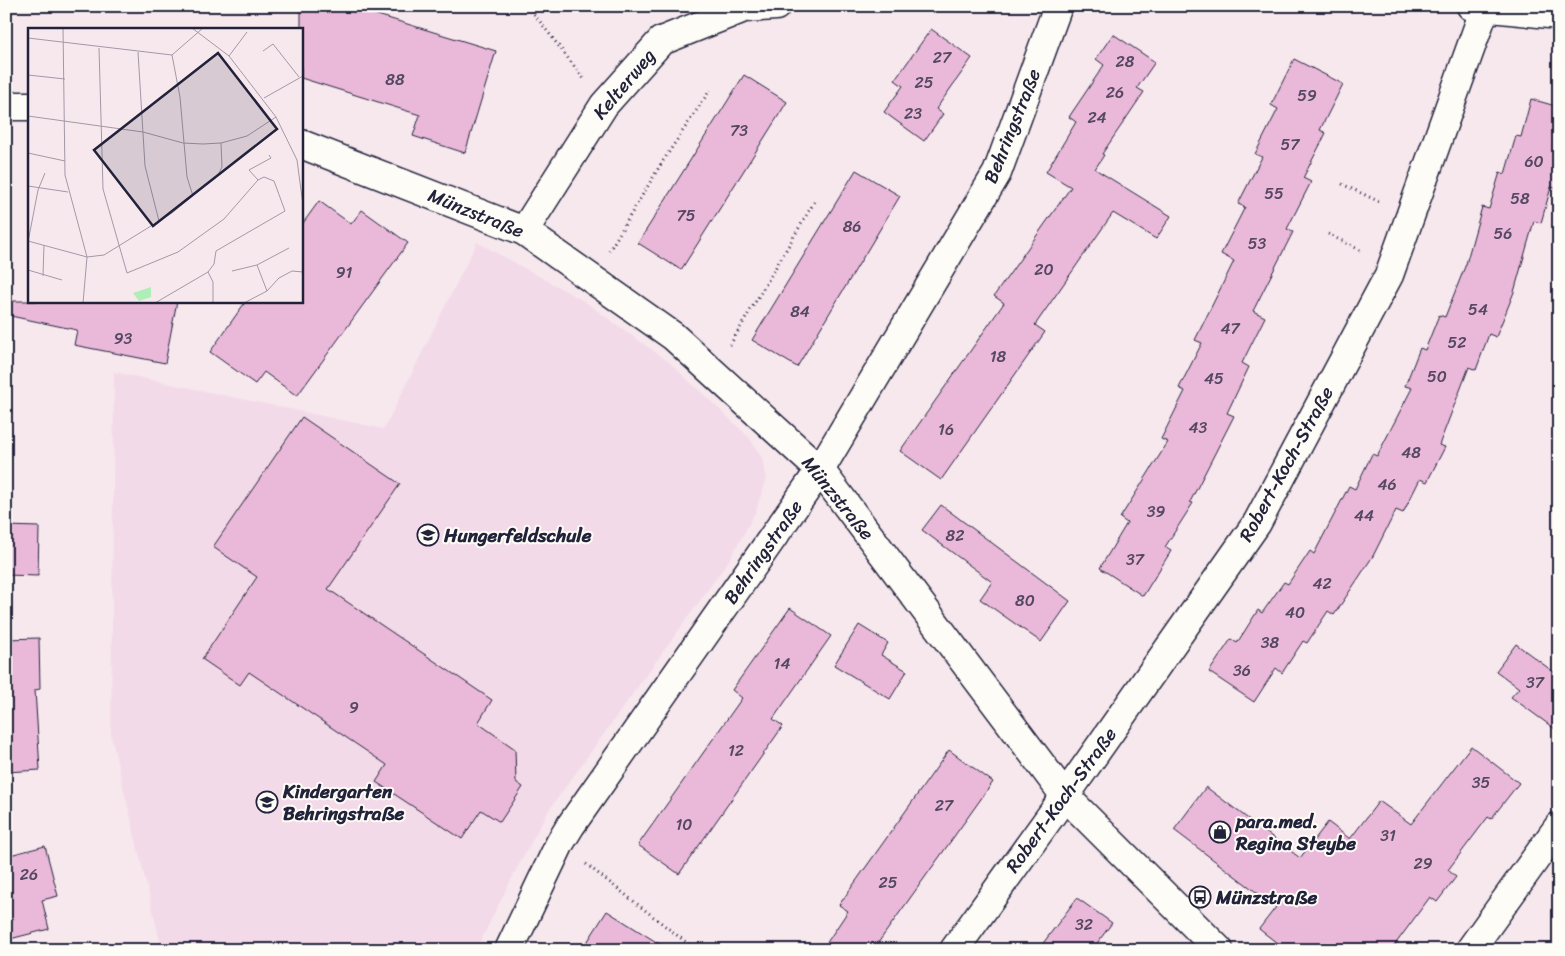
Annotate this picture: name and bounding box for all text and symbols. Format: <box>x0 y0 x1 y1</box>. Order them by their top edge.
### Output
inset map <box>28 28 302 302</box>
street label: Kelterweg <box>584 41 664 127</box>
house number: 27 <box>933 43 952 72</box>
house number: 28 <box>1116 47 1135 76</box>
street label: Behringstraße <box>974 63 1050 188</box>
house number: 88 <box>385 65 405 94</box>
house number: 25 <box>914 68 934 97</box>
house number: 26 <box>1106 78 1124 107</box>
house number: 59 <box>1297 81 1317 110</box>
house number: 23 <box>904 99 922 128</box>
house number: 24 <box>1087 103 1107 132</box>
house number: 73 <box>730 116 748 145</box>
house number: 57 <box>1281 130 1300 159</box>
house number: 60 <box>1524 147 1544 176</box>
street label: Münzstraße <box>423 179 529 247</box>
house number: 55 <box>1264 179 1284 208</box>
house number: 58 <box>1510 184 1530 213</box>
house number: 75 <box>677 201 696 230</box>
house number: 86 <box>843 212 861 241</box>
house number: 56 <box>1494 219 1512 248</box>
house number: 53 <box>1248 229 1266 258</box>
house number: 20 <box>1034 255 1054 284</box>
house number: 91 <box>336 258 352 287</box>
house number: 54 <box>1468 295 1488 324</box>
house number: 84 <box>790 297 810 326</box>
house number: 47 <box>1220 314 1240 343</box>
house number: 93 <box>114 324 133 353</box>
house number: 52 <box>1447 328 1467 357</box>
house number: 18 <box>990 342 1007 371</box>
house number: 50 <box>1427 362 1447 391</box>
house number: 45 <box>1204 364 1224 393</box>
street label: Robert-Koch-Straße <box>1230 380 1343 548</box>
house number: 43 <box>1189 413 1208 442</box>
house number: 16 <box>938 415 954 444</box>
house number: 48 <box>1401 438 1421 467</box>
street label: Münzstraße <box>793 448 883 548</box>
house number: 46 <box>1377 470 1397 499</box>
street label: Behringstraße <box>715 493 811 611</box>
house number: 39 <box>1147 497 1165 526</box>
house number: 44 <box>1354 501 1374 530</box>
place label: Hungerfeldschule <box>443 519 592 552</box>
house number: 82 <box>946 521 964 550</box>
school or university icon: Hungerfeldschule <box>416 523 440 547</box>
house number: 37 <box>1126 545 1145 574</box>
house number: 42 <box>1312 569 1332 598</box>
house number: 80 <box>1015 586 1035 615</box>
house number: 40 <box>1285 598 1305 627</box>
house number: 38 <box>1261 628 1280 657</box>
house number: 14 <box>774 649 790 678</box>
house number: 36 <box>1233 656 1251 685</box>
house number: 37 <box>1526 668 1545 697</box>
house number: 9 <box>349 693 359 722</box>
street label: Robert-Koch-Straße <box>997 720 1125 880</box>
house number: 12 <box>728 736 744 765</box>
house number: 35 <box>1472 768 1491 797</box>
place label: Kindergarten Behringstraße <box>282 775 404 830</box>
school or university icon: Kindergarten Behringstraße <box>255 790 279 814</box>
house number: 27 <box>935 791 954 820</box>
place label: para.med. Regina Steybe <box>1234 805 1356 860</box>
house number: 10 <box>676 810 692 839</box>
shop icon: para.med. Regina Steybe <box>1208 820 1232 844</box>
house number: 31 <box>1380 821 1396 850</box>
house number: 29 <box>1413 849 1433 878</box>
house number: 26 <box>20 860 38 889</box>
house number: 25 <box>878 868 898 897</box>
place label: Münzstraße <box>1215 881 1317 914</box>
bus stop icon: Münzstraße <box>1188 885 1212 909</box>
house number: 32 <box>1075 910 1093 939</box>

